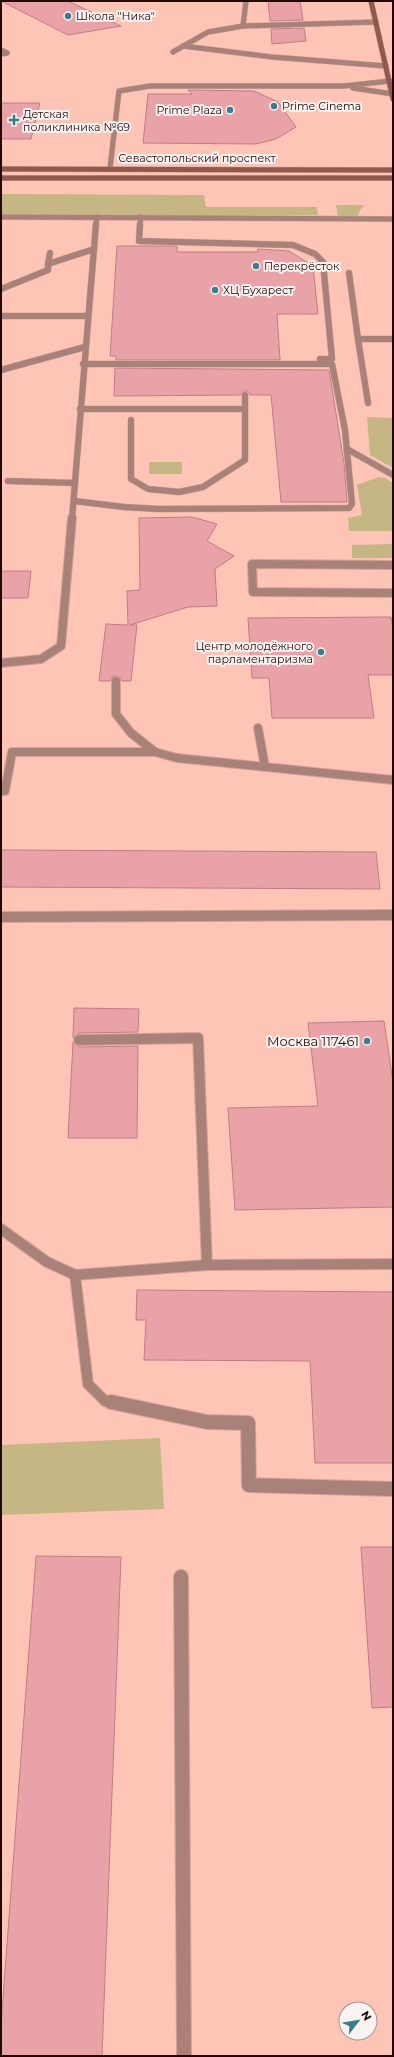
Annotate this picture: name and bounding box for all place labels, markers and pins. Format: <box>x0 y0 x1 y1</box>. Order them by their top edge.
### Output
place label: Школа "Ника" <box>76 9 155 23</box>
marker: Школа "Ника" <box>63 11 73 21</box>
place label: Prime Cinema <box>282 99 361 113</box>
marker: Prime Cinema <box>269 101 279 111</box>
place label: Prime Plaza <box>156 103 222 117</box>
marker: Prime Plaza <box>225 105 235 115</box>
place label: Детская поликлиника №69 <box>23 107 130 134</box>
marker: Детская поликлиника №69 <box>8 114 20 126</box>
place label: Перекрёсток <box>264 259 340 273</box>
marker: Перекрёсток <box>251 261 261 271</box>
place label: ХЦ Бухарест <box>223 283 294 297</box>
marker: ХЦ Бухарест <box>210 285 220 295</box>
place label: Центр молодёжного парламентаризма <box>195 639 313 666</box>
marker: Центр молодёжного парламентаризма <box>316 647 326 657</box>
place label: Москва 117461 <box>267 1033 359 1049</box>
marker: Москва 117461 <box>362 1036 372 1046</box>

